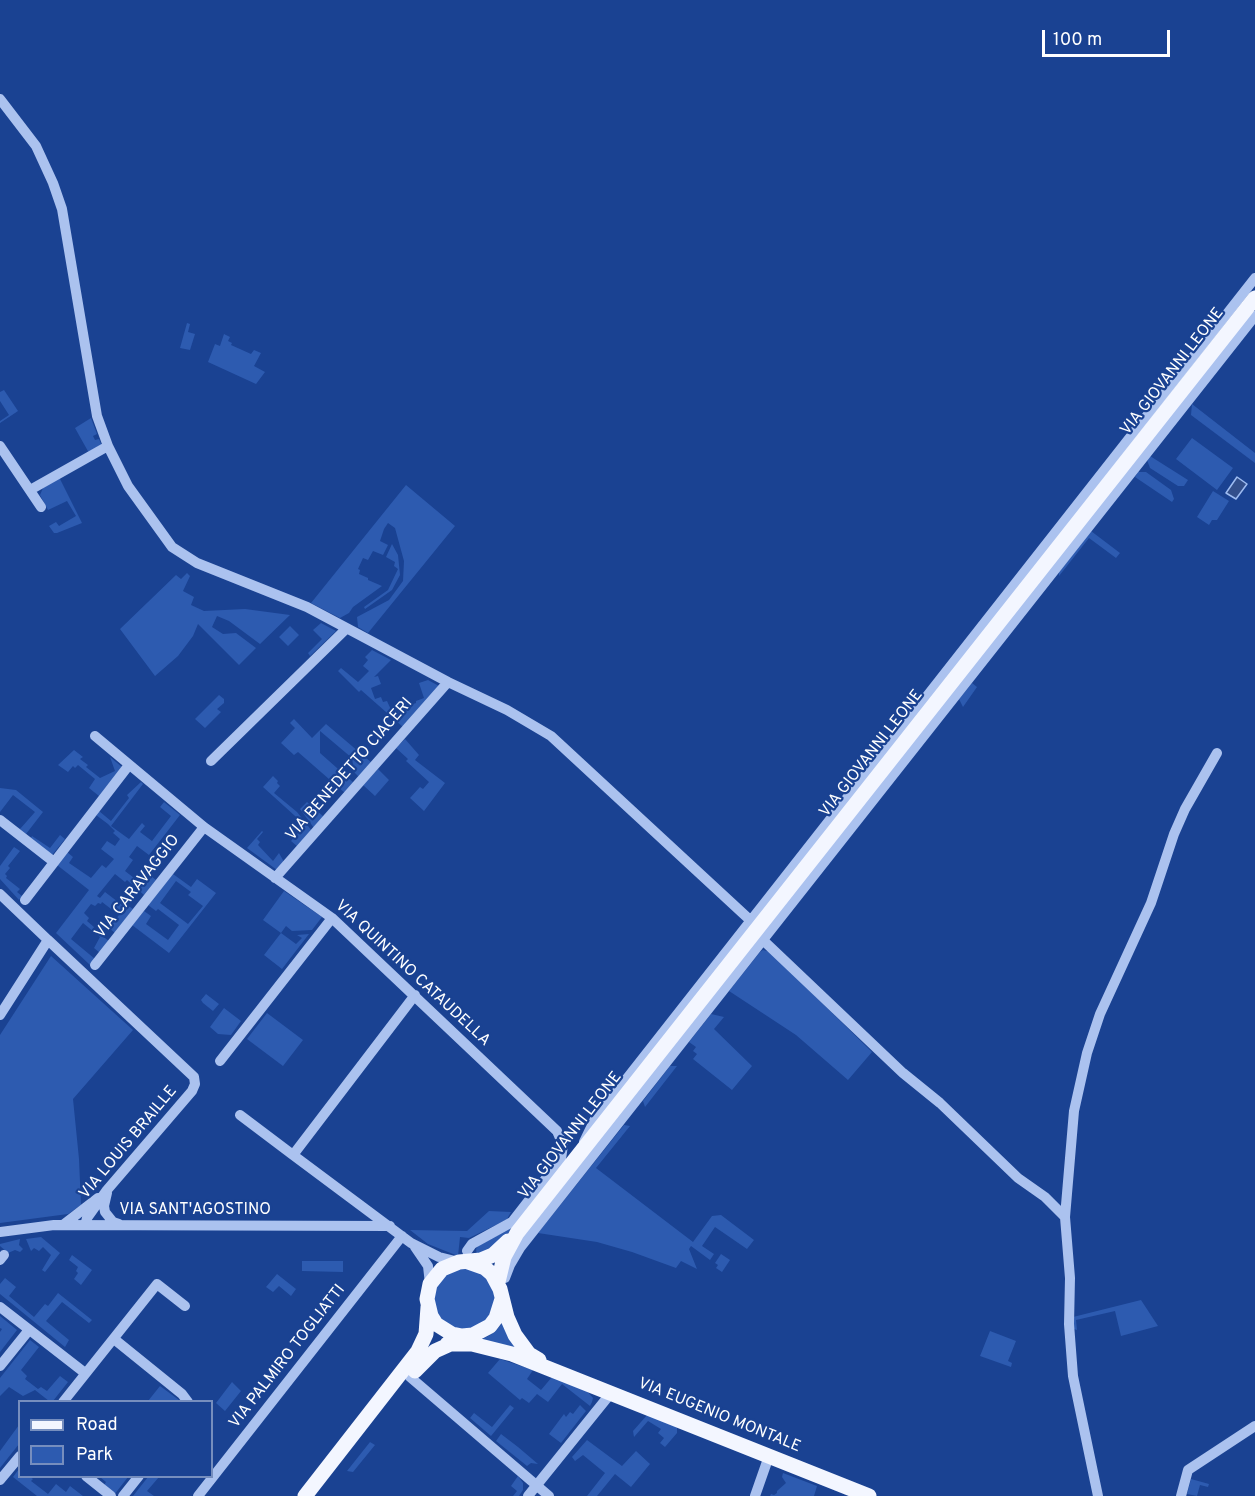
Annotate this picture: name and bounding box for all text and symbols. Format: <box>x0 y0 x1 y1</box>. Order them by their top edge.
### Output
scale bar <box>1045 18 1172 56</box>
text: 100 m <box>1053 29 1102 52</box>
street label: VIA GIOVANNI LEONE <box>1117 304 1229 440</box>
street label: VIA GIOVANNI LEONE <box>816 686 928 822</box>
street label: VIA BENEDETTO CIACERI <box>283 695 417 845</box>
street label: VIA CARAVAGGIO <box>91 831 185 943</box>
street label: VIA QUINTINO CATAUDELLA <box>330 897 494 1051</box>
street label: VIA GIOVANNI LEONE <box>515 1068 627 1204</box>
street label: VIA LOUIS BRAILLE <box>76 1082 182 1204</box>
street label: VIA SANT'AGOSTINO <box>119 1201 271 1221</box>
street label: VIA PALMIRO TOGLIATTI <box>226 1281 350 1433</box>
street label: VIA EUGENIO MONTALE <box>635 1375 803 1457</box>
legend <box>18 1400 213 1478</box>
text: Road <box>76 1414 118 1437</box>
text: Park <box>76 1444 113 1467</box>

